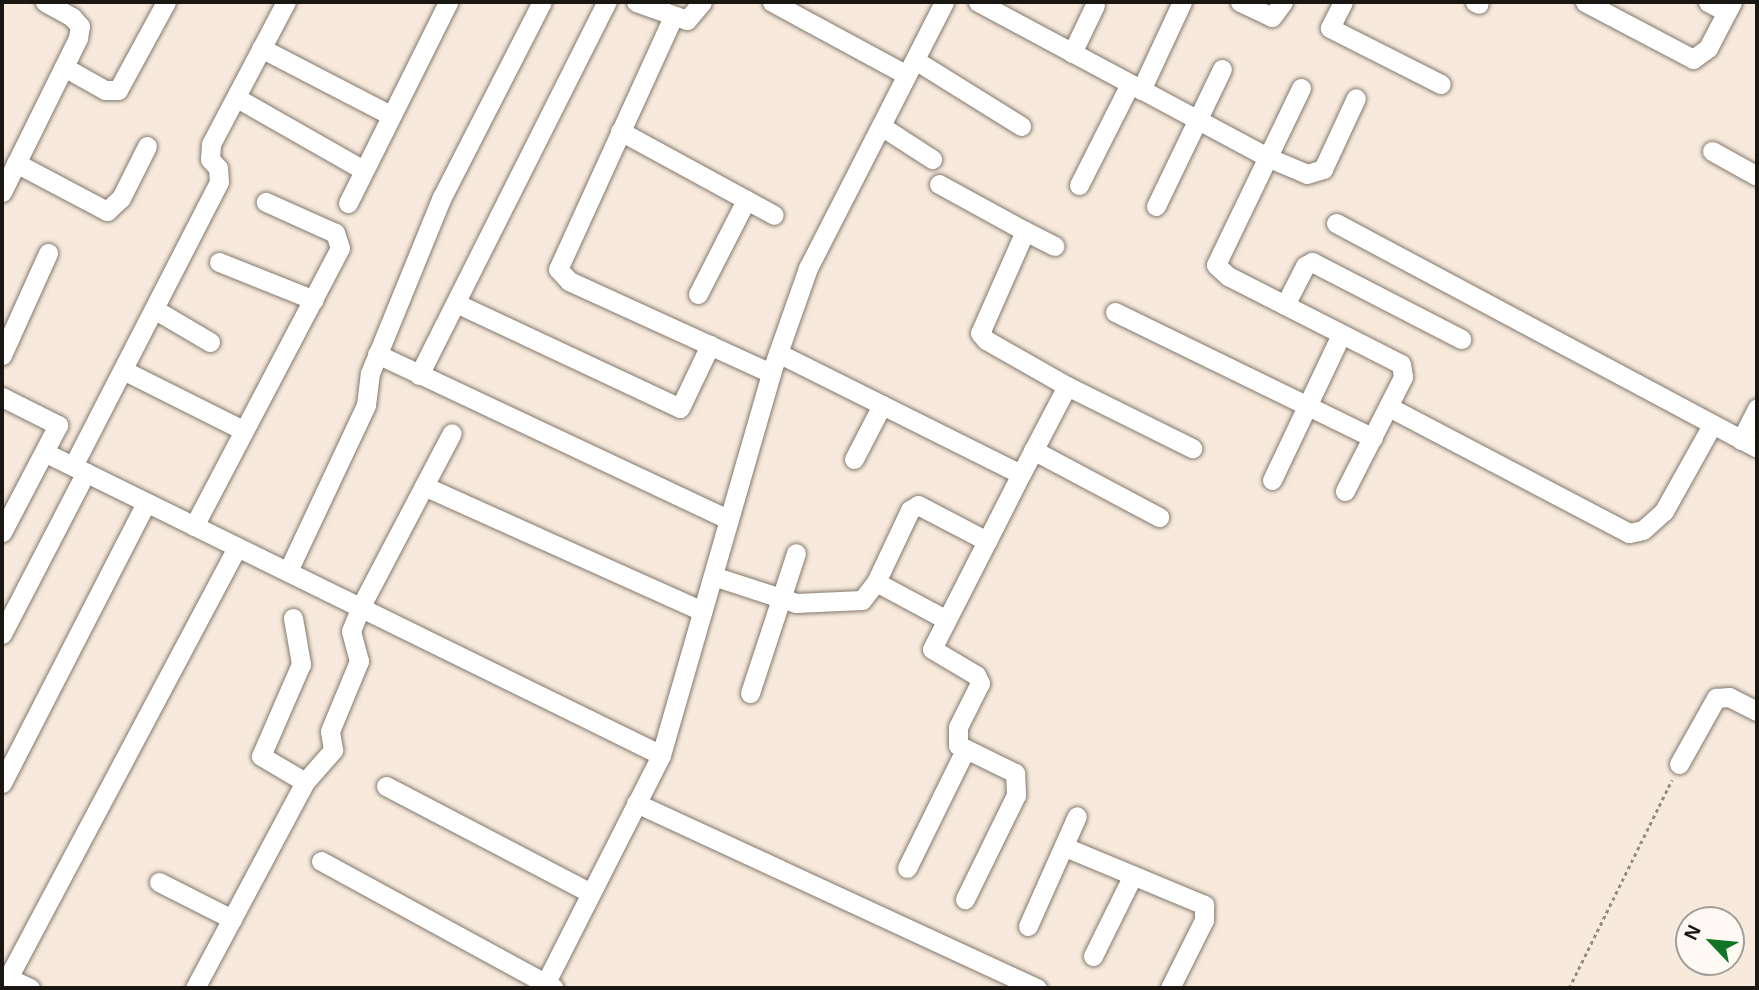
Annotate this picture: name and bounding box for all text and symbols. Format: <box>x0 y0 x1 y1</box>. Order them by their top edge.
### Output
north arrow <box>1675 906 1745 976</box>
text: N <box>1680 922 1705 943</box>

